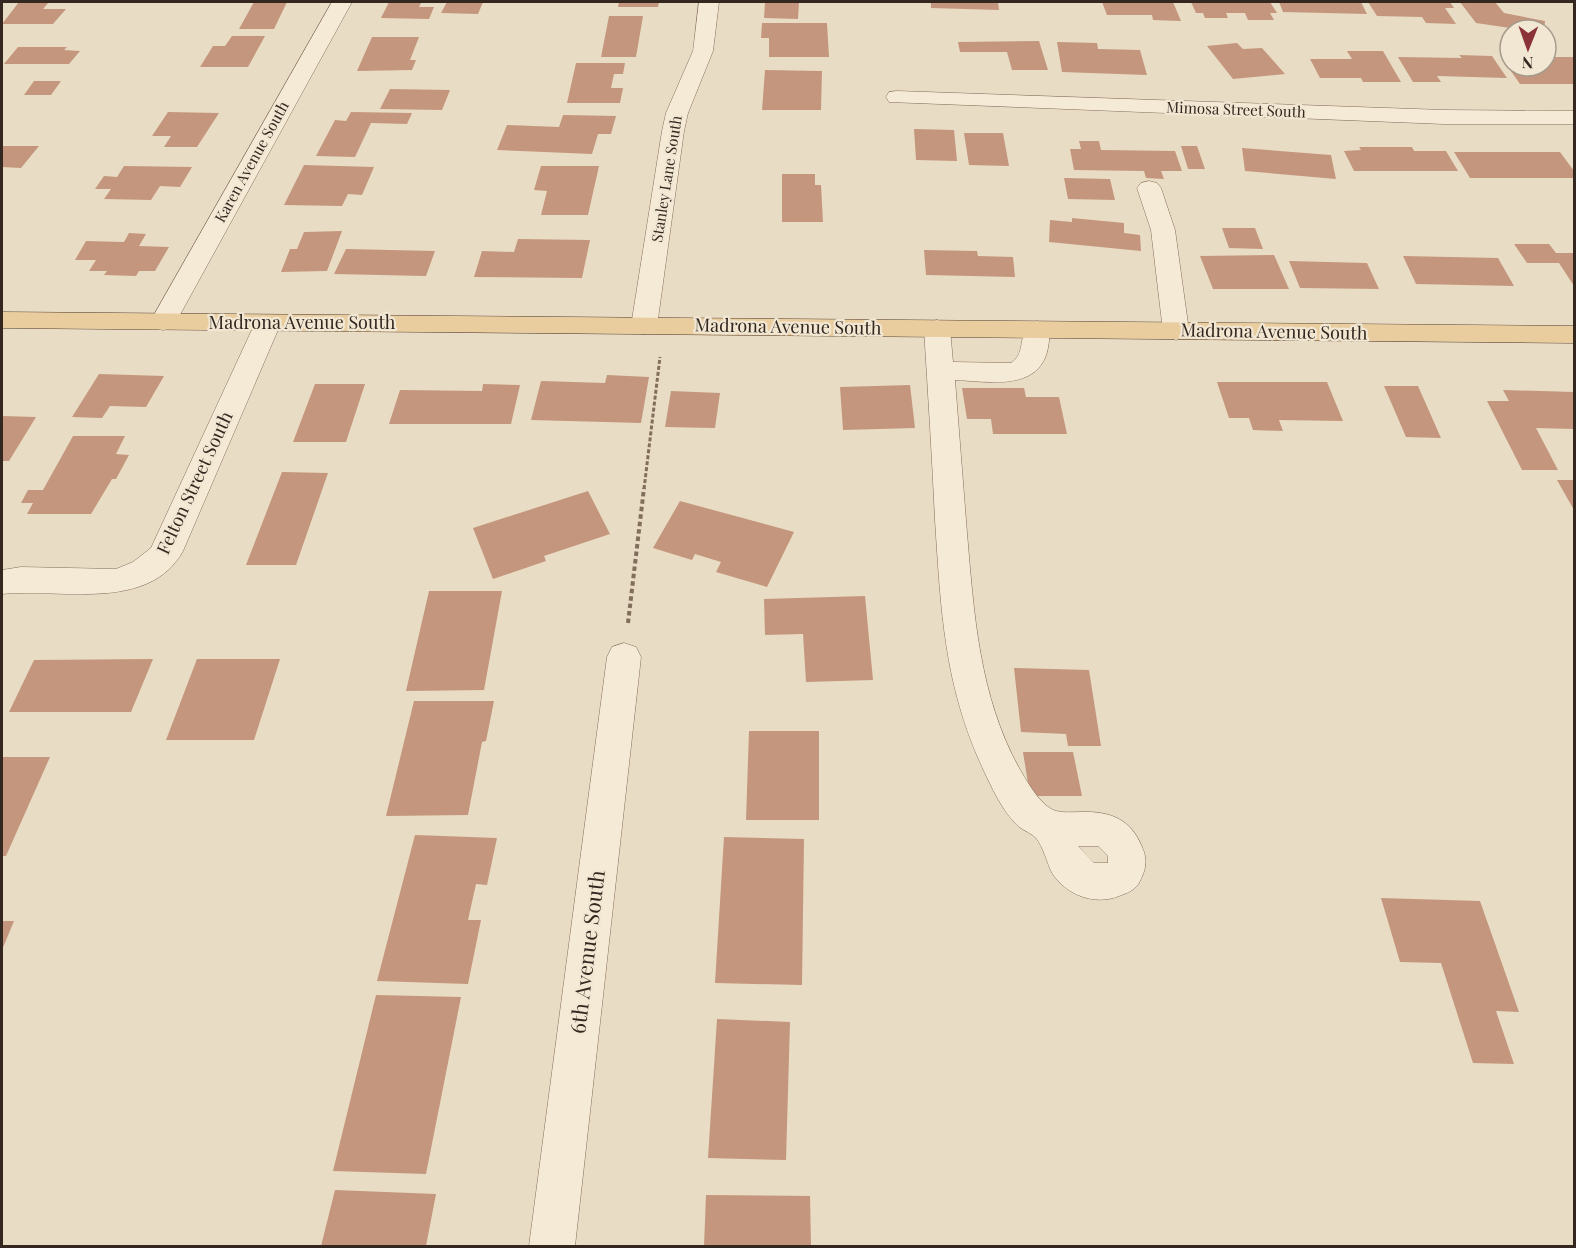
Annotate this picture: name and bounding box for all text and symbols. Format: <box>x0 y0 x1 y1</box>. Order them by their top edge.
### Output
north arrow <box>1498 18 1558 78</box>
text: N <box>1521 53 1534 74</box>
street label: Karen Avenue South <box>209 97 293 226</box>
street label: Mimosa Street South <box>1166 97 1306 121</box>
street label: Stanley Lane South <box>646 114 686 244</box>
street label: Madrona Avenue South <box>209 310 396 334</box>
street label: Madrona Avenue South <box>694 312 882 340</box>
street label: Madrona Avenue South <box>1180 317 1368 345</box>
street label: Felton Street South <box>150 407 238 558</box>
street label: 6th Avenue South <box>562 868 610 1035</box>

